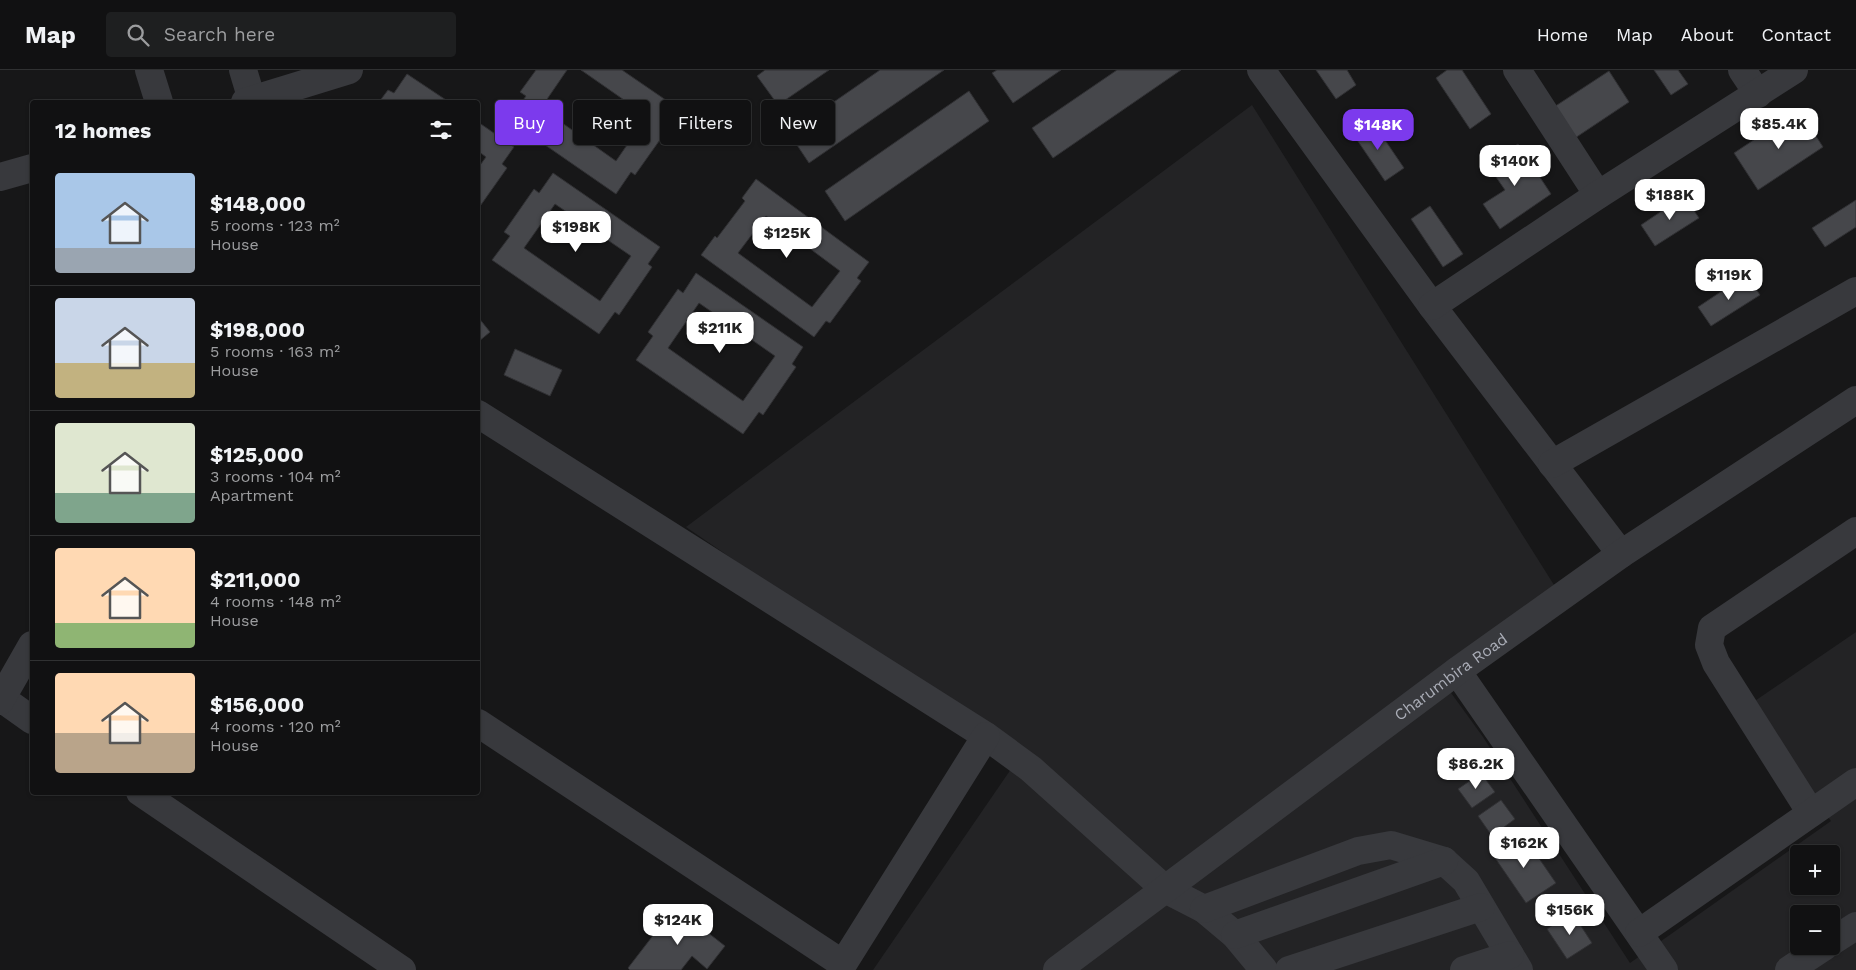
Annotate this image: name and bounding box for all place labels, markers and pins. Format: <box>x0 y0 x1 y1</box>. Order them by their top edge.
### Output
pin: $148K <box>1343 108 1413 151</box>
pin: $85.4K <box>1738 108 1820 150</box>
pin: $140K <box>1480 144 1550 187</box>
pin: $188K <box>1635 178 1705 221</box>
pin: $198K <box>541 210 611 253</box>
pin: $125K <box>752 216 822 259</box>
pin: $119K <box>1694 258 1764 301</box>
pin: $211K <box>685 312 755 354</box>
pin: $86.2K <box>1435 748 1517 790</box>
pin: $162K <box>1489 826 1559 869</box>
pin: $156K <box>1535 894 1605 936</box>
pin: $124K <box>643 904 713 946</box>

